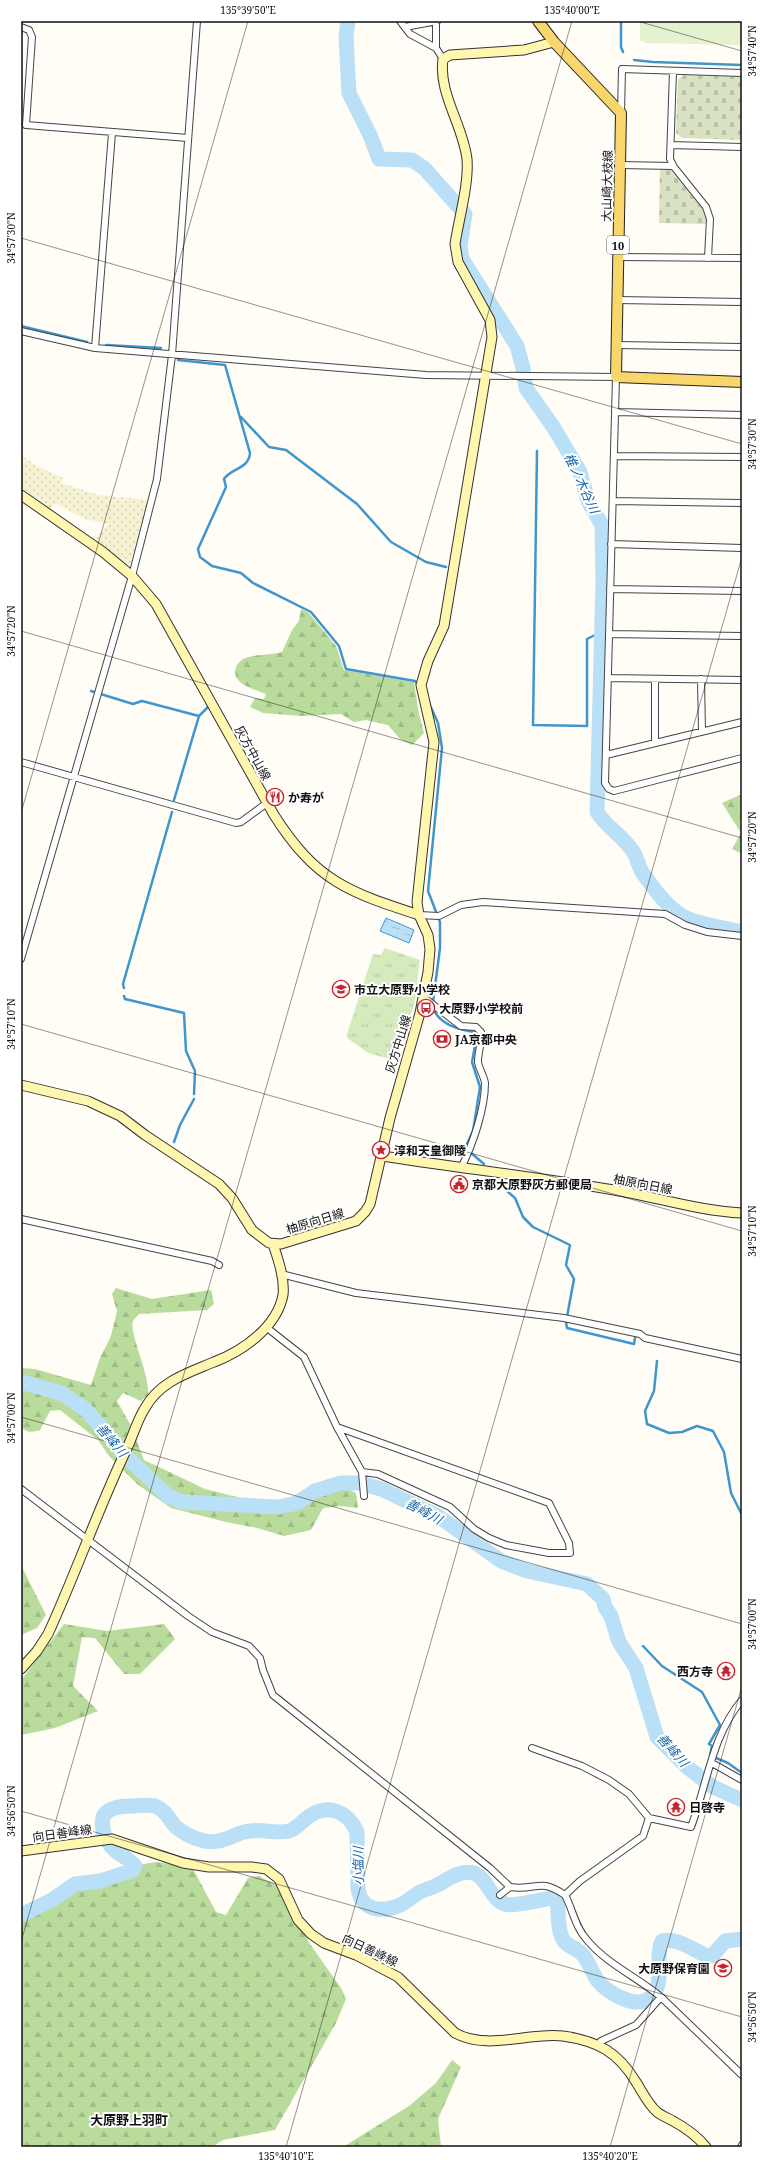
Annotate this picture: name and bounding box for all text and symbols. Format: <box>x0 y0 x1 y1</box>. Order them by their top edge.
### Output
text: 135°39'50"E <box>220 3 276 17</box>
text: 135°40'00"E <box>544 3 600 17</box>
text: 34°57'40"N <box>745 25 759 77</box>
street label: 大山崎大枝線 <box>598 150 616 222</box>
text: 34°57'30"N <box>4 212 18 264</box>
road number: 10 <box>607 236 629 254</box>
text: 34°57'30"N <box>745 418 759 470</box>
water label: 椎ノ木谷川 <box>560 450 605 518</box>
text: 34°57'20"N <box>4 605 18 657</box>
street label: 灰方中山線 <box>231 723 275 783</box>
restaurant icon: か寿が <box>265 787 285 807</box>
place label: か寿が <box>288 789 324 806</box>
text: 34°57'20"N <box>745 811 759 863</box>
school or university icon: 市立大原野小学校 <box>331 979 351 999</box>
place label: 市立大原野小学校 <box>354 981 450 998</box>
text: 34°57'10"N <box>4 998 18 1050</box>
bus stop icon: 大原野小学校前 <box>416 998 436 1018</box>
place label: 大原野小学校前 <box>439 1000 523 1017</box>
street label: 灰方中山線 <box>381 1013 415 1075</box>
bank icon: JA京都中央 <box>432 1029 452 1049</box>
place label: JA京都中央 <box>454 1031 517 1048</box>
place icon: 淳和天皇御陵 <box>371 1140 391 1160</box>
place label: 淳和天皇御陵 <box>394 1142 466 1159</box>
street label: 柚原向日線 <box>612 1170 674 1198</box>
public building icon: 京都大原野灰方郵便局 <box>449 1174 469 1194</box>
place label: 京都大原野灰方郵便局 <box>472 1176 592 1193</box>
street label: 柚原向日線 <box>284 1204 346 1238</box>
text: 34°57'10"N <box>745 1205 759 1257</box>
text: 34°57'00"N <box>4 1392 18 1444</box>
water label: 善峰川 <box>92 1419 133 1462</box>
water label: 善峰川 <box>403 1494 447 1529</box>
text: 34°57'00"N <box>745 1598 759 1650</box>
temple icon: 西方寺 <box>716 1661 736 1681</box>
place label: 西方寺 <box>677 1663 713 1680</box>
water label: 善峰川 <box>653 1729 694 1772</box>
text: 34°56'50"N <box>4 1785 18 1837</box>
temple icon: 日啓寺 <box>666 1797 686 1817</box>
place label: 日啓寺 <box>689 1799 725 1816</box>
street label: 向日善峰線 <box>31 1820 93 1846</box>
water label: 小塩川 <box>349 1844 367 1886</box>
street label: 向日善峰線 <box>339 1930 401 1970</box>
school or university icon: 大原野保育園 <box>713 1958 733 1978</box>
place label: 大原野保育園 <box>638 1960 710 1977</box>
text: 34°56'50"N <box>745 1991 759 2043</box>
district label: 大原野上羽町 <box>90 2111 168 2129</box>
text: 135°40'10"E <box>258 2149 314 2163</box>
text: 135°40'20"E <box>582 2149 638 2163</box>

